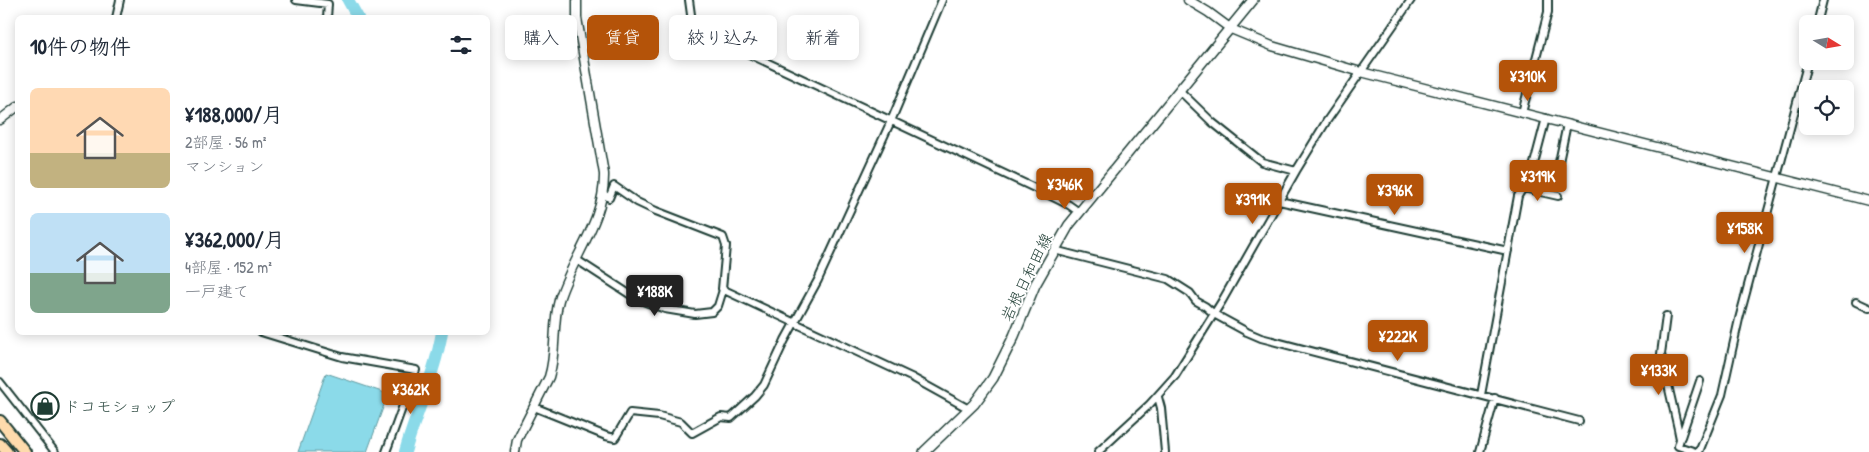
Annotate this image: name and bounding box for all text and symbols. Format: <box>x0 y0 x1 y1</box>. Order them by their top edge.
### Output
chip: 購入 <box>505 15 577 60</box>
chip: 賃貸 <box>587 15 659 60</box>
chip: 絞り込み <box>669 15 777 60</box>
chip: 新着 <box>787 15 859 60</box>
north arrow <box>1799 15 1854 70</box>
map controls <box>1799 15 1854 135</box>
icon: filters <box>447 31 475 59</box>
text: 10件の物件 <box>30 32 131 61</box>
pin: ¥310K <box>1493 59 1563 102</box>
text: ¥310K <box>1510 65 1546 87</box>
button: locate <box>1799 80 1854 135</box>
text: ¥188,000/月 <box>185 100 283 129</box>
icon: home <box>70 108 130 168</box>
text: 2部屋 · 56 m² <box>185 131 266 153</box>
text: マンション <box>185 155 264 177</box>
pin: ¥319K <box>1503 160 1573 202</box>
text: ¥319K <box>1521 165 1555 187</box>
pin: ¥346K <box>1030 168 1100 210</box>
text: ¥346K <box>1047 173 1083 195</box>
pin: ¥396K <box>1360 174 1430 216</box>
text: ¥396K <box>1377 179 1413 201</box>
pin: ¥391K <box>1218 182 1288 225</box>
text: ¥391K <box>1236 188 1270 210</box>
pin: ¥158K <box>1710 212 1780 254</box>
text: ¥158K <box>1727 217 1763 239</box>
text: ¥362,000/月 <box>185 225 285 254</box>
street label: 岩根日和田線 <box>995 229 1057 325</box>
icon: home <box>70 233 130 293</box>
text: 4部屋 · 152 m² <box>185 256 272 278</box>
pin: ¥188K <box>620 274 690 317</box>
text: 一戸建て <box>185 280 249 302</box>
text: ¥188K <box>637 280 673 302</box>
pin: ¥222K <box>1363 320 1433 362</box>
text: ¥222K <box>1379 325 1417 347</box>
pin: ¥133K <box>1624 354 1694 396</box>
text: ¥133K <box>1641 359 1677 381</box>
pin: ¥362K <box>376 372 446 415</box>
text: ¥362K <box>393 378 429 400</box>
shop icon: ドコモショップ <box>30 391 60 421</box>
place label: ドコモショップ <box>64 395 175 417</box>

